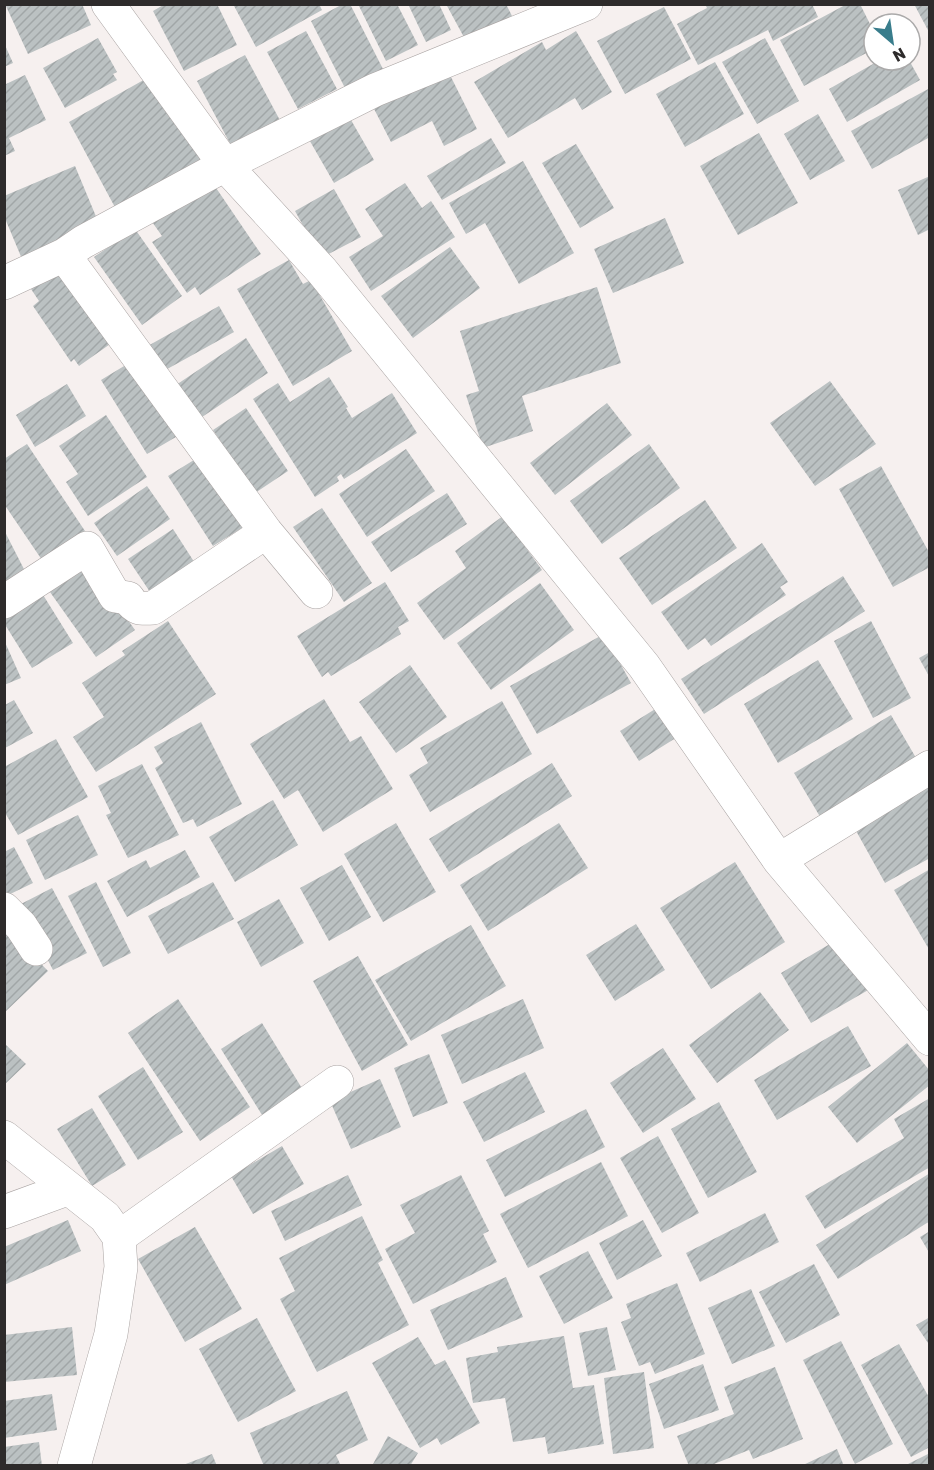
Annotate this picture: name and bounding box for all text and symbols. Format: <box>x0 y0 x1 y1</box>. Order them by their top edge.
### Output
north arrow <box>862 12 922 72</box>
text: N <box>889 44 909 66</box>

